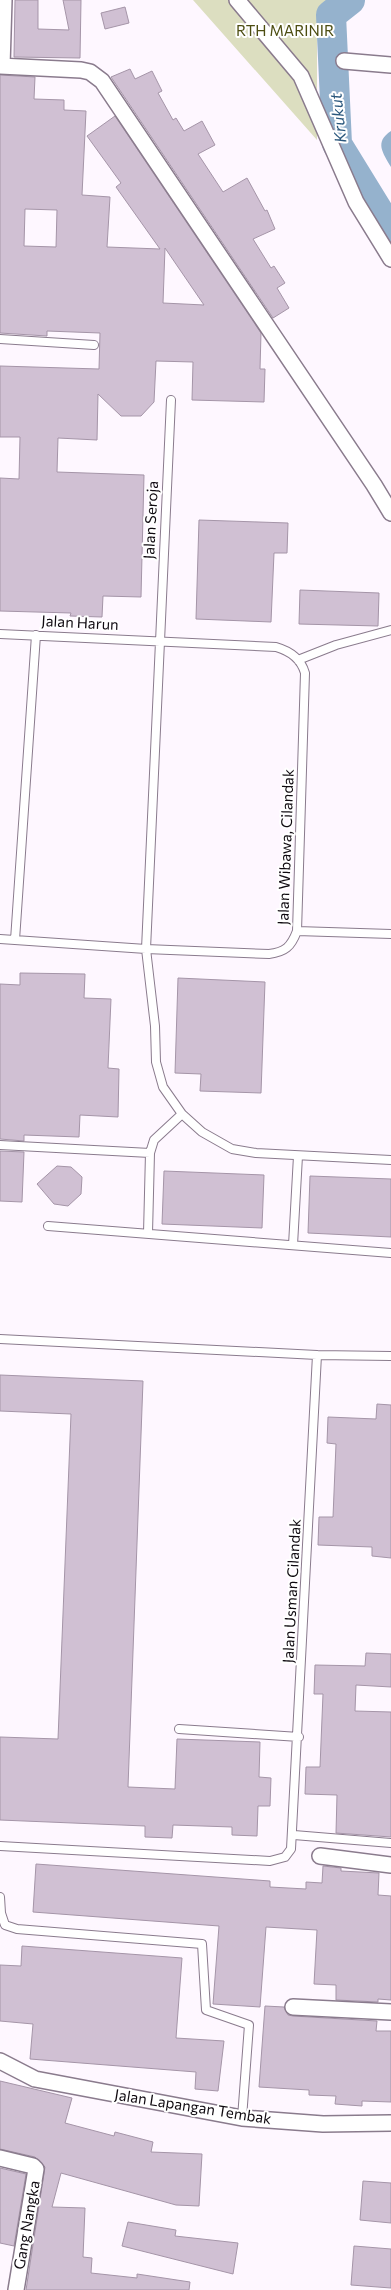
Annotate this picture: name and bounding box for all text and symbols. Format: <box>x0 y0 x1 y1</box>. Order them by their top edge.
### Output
park label: RTH MARINIR <box>236 21 334 39</box>
water label: Krukut <box>325 92 350 144</box>
street label: Jalan Seroja <box>139 480 161 560</box>
street label: Jalan Harun <box>41 611 119 633</box>
street label: Jalan Wibawa, Cilandak <box>273 769 297 925</box>
street label: Jalan Usman Cilandak <box>278 1518 304 1664</box>
street label: Jalan Lapangan Tembak <box>113 2085 273 2127</box>
street label: Gang Nangka <box>9 2179 43 2271</box>

